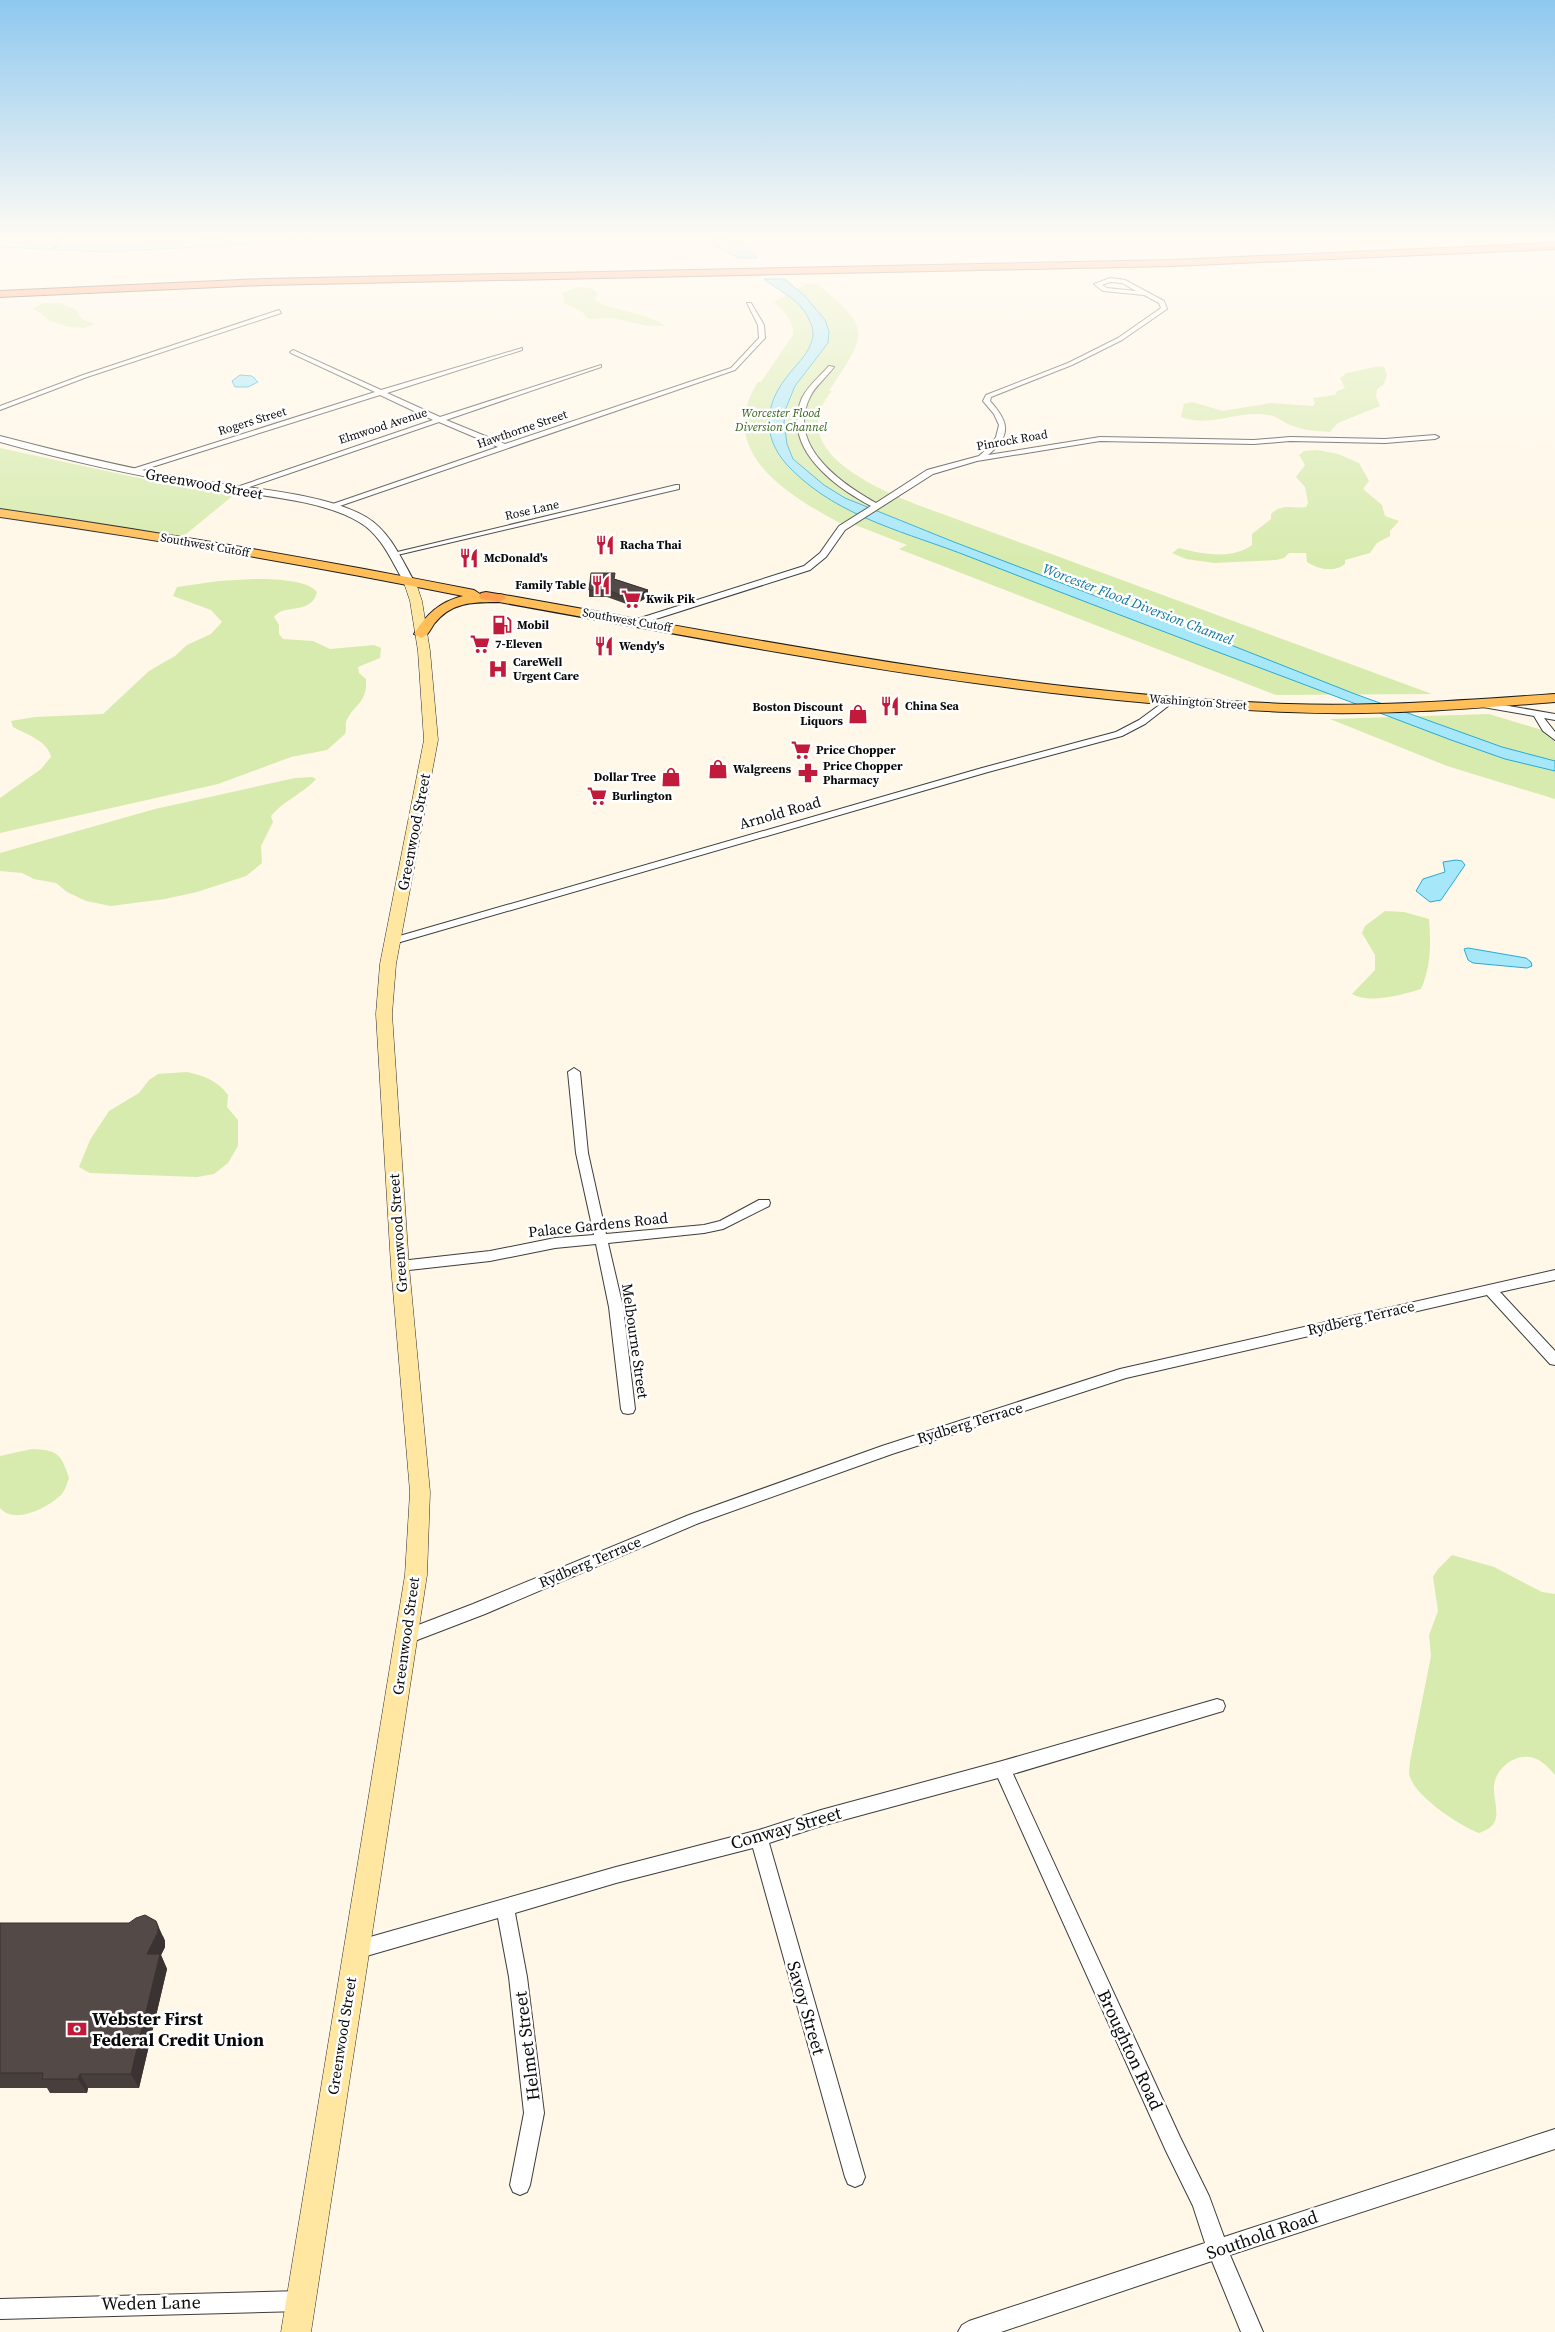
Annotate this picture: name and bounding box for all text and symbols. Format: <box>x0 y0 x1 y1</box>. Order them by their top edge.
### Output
street label: Rogers Street <box>216 403 288 439</box>
street label: Elmwood Avenue <box>337 404 429 448</box>
park label: Worcester Flood Diversion Channel <box>734 405 828 435</box>
street label: Hawthorne Street <box>475 406 569 452</box>
street label: Pinrock Road <box>975 426 1049 454</box>
street label: Greenwood Street <box>144 463 265 504</box>
street label: Rose Lane <box>503 496 561 524</box>
street label: Southwest Cutoff <box>159 529 252 561</box>
restaurant icon: Racha Thai <box>594 534 616 556</box>
place label: Racha Thai <box>620 537 682 553</box>
restaurant icon: McDonald's <box>458 547 480 569</box>
place label: McDonald's <box>484 550 548 566</box>
water label: Worcester Flood Diversion Channel <box>1040 558 1236 650</box>
restaurant icon: Family Table <box>590 574 612 596</box>
place label: Family Table <box>515 577 586 593</box>
supermarket icon: Kwik Pik <box>620 588 642 610</box>
place label: Kwik Pik <box>646 591 696 607</box>
street label: Southwest Cutoff <box>581 604 674 636</box>
fuel station icon: Mobil <box>491 614 513 636</box>
place label: Mobil <box>517 617 549 633</box>
supermarket icon: 7-Eleven <box>469 633 491 655</box>
restaurant icon: Wendy's <box>593 635 615 657</box>
place label: 7-Eleven <box>495 636 543 652</box>
place label: Wendy's <box>619 638 665 654</box>
place label: CareWell Urgent Care <box>513 654 579 684</box>
hospital icon: CareWell Urgent Care <box>487 658 509 680</box>
street label: Washington Street <box>1149 691 1247 713</box>
restaurant icon: China Sea <box>879 695 901 717</box>
place label: China Sea <box>905 698 960 714</box>
place label: Boston Discount Liquors <box>752 699 844 729</box>
shop icon: Boston Discount Liquors <box>847 703 869 725</box>
supermarket icon: Price Chopper <box>790 739 812 761</box>
place label: Price Chopper <box>816 742 896 758</box>
shop icon: Walgreens <box>707 758 729 780</box>
place label: Price Chopper Pharmacy <box>823 758 903 788</box>
place label: Walgreens <box>733 761 792 777</box>
pharmacy icon: Price Chopper Pharmacy <box>797 762 819 784</box>
shop icon: Dollar Tree <box>660 766 682 788</box>
place label: Dollar Tree <box>594 769 656 785</box>
street label: Greenwood Street <box>392 771 435 892</box>
supermarket icon: Burlington <box>586 785 608 807</box>
place label: Burlington <box>612 788 673 804</box>
street label: Arnold Road <box>737 791 824 834</box>
street label: Greenwood Street <box>383 1173 412 1293</box>
street label: Palace Gardens Road <box>527 1207 669 1242</box>
street label: Melbourne Street <box>617 1282 654 1400</box>
street label: Rydberg Terrace <box>1305 1295 1417 1340</box>
street label: Rydberg Terrace <box>914 1396 1026 1449</box>
street label: Rydberg Terrace <box>535 1530 645 1593</box>
street label: Greenwood Street <box>387 1576 424 1696</box>
street label: Conway Street <box>728 1800 844 1855</box>
street label: Savoy Street <box>781 1958 832 2058</box>
street label: Greenwood Street <box>322 1976 361 2096</box>
street label: Broughton Road <box>1092 1985 1169 2114</box>
street label: Helmet Street <box>507 1990 546 2102</box>
place label: Webster First Federal Credit Union <box>92 2006 264 2052</box>
bank icon: Webster First Federal Credit Union <box>66 2018 88 2040</box>
street label: Southold Road <box>1203 2204 1321 2265</box>
street label: Weden Lane <box>101 2289 201 2316</box>

